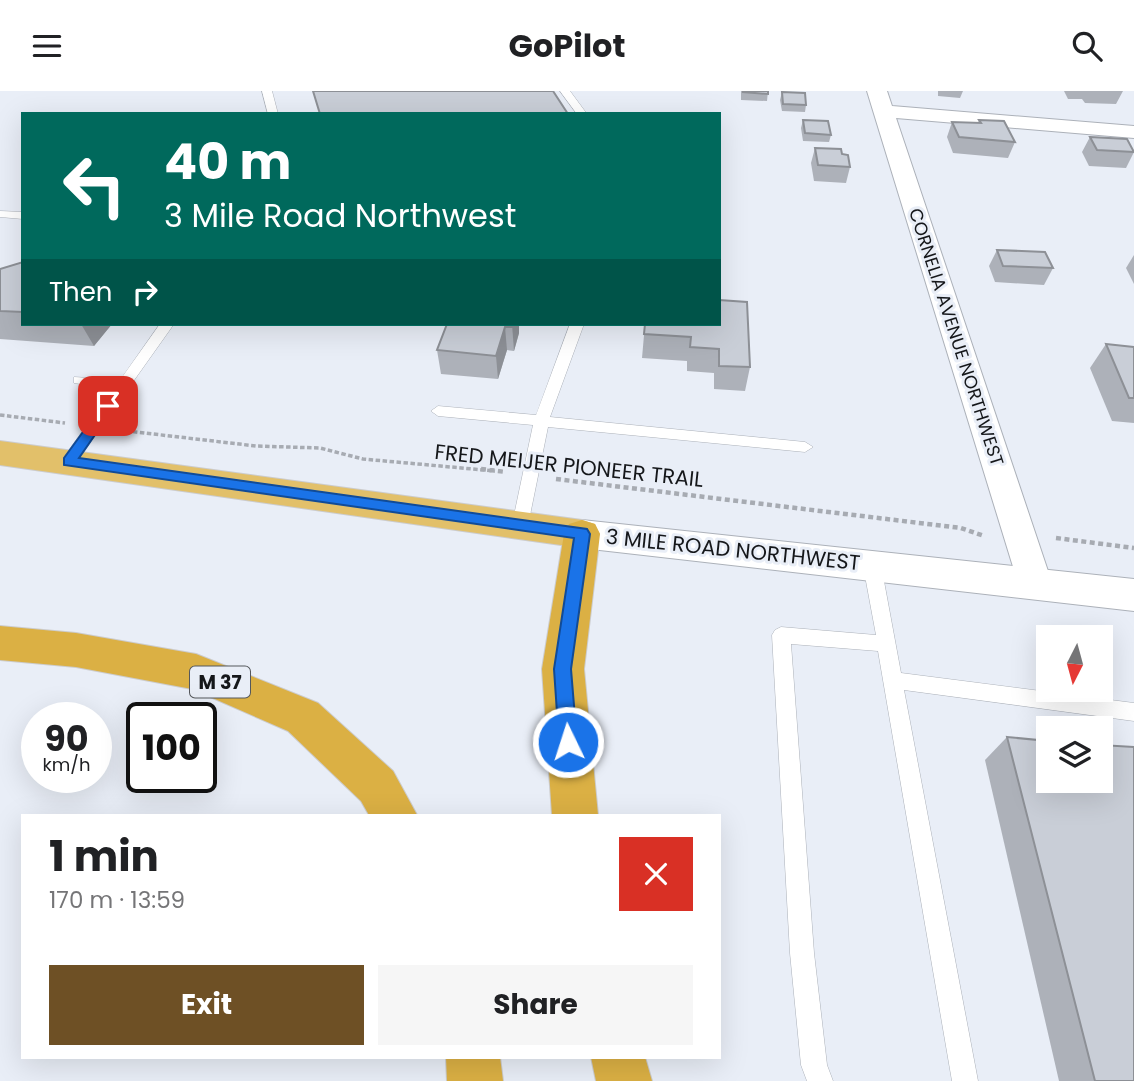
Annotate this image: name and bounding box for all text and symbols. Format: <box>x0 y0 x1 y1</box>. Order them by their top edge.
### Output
text: GoPilot <box>509 23 626 68</box>
icon: menu <box>28 27 66 65</box>
icon: search <box>1068 27 1106 65</box>
text: 40 m <box>164 128 291 196</box>
icon: left <box>49 140 140 231</box>
text: 3 Mile Road Northwest <box>164 193 516 238</box>
street label: CORNELIA AVENUE NORTHWEST <box>903 205 1010 469</box>
icon: right <box>126 273 164 311</box>
text: Then <box>49 274 112 310</box>
pin <box>78 376 138 436</box>
icon: arrive <box>89 387 127 425</box>
street label: FRED MEIJER PIONEER TRAIL <box>433 437 705 494</box>
street label: 3 MILE ROAD NORTHWEST <box>605 522 862 577</box>
north arrow <box>1036 625 1113 702</box>
map controls <box>1036 625 1113 793</box>
road number: M 37 <box>190 667 250 697</box>
speed limit sign: 100 <box>126 702 217 793</box>
position arrow <box>531 705 605 779</box>
text: 90 <box>44 714 89 763</box>
button: layers <box>1036 716 1113 793</box>
text: km/h <box>43 752 90 777</box>
text: 1 min <box>49 827 159 886</box>
button: close <box>619 837 693 911</box>
text: 170 m · 13:59 <box>49 884 185 916</box>
button: Exit <box>49 965 364 1045</box>
button: Share <box>378 965 693 1045</box>

